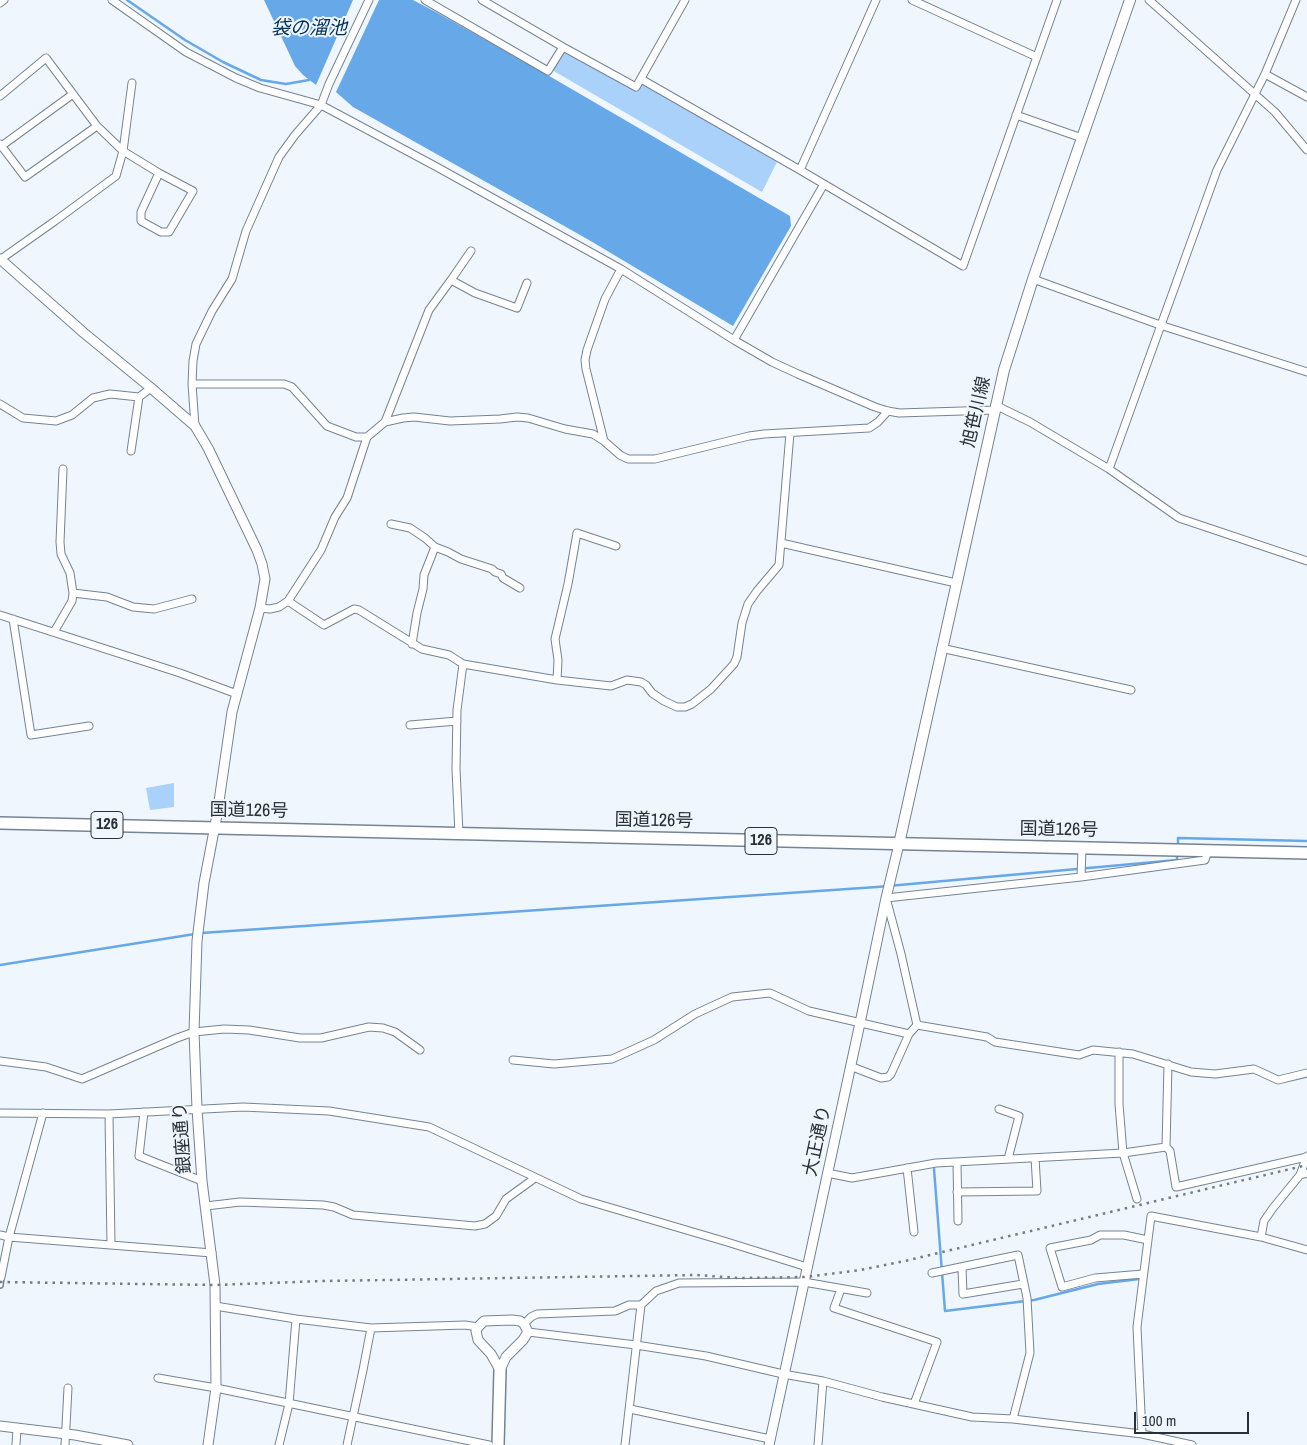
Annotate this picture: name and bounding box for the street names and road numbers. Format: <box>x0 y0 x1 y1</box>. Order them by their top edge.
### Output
street label: 旭笹川線 <box>958 374 996 450</box>
street label: 国道126号 <box>210 800 288 822</box>
street label: 国道126号 <box>615 810 693 832</box>
road number: 126 <box>91 812 123 838</box>
street label: 国道126号 <box>1020 819 1098 841</box>
road number: 126 <box>745 828 777 854</box>
street label: 銀座通り <box>170 1101 196 1175</box>
street label: 大正通り <box>800 1104 836 1178</box>

